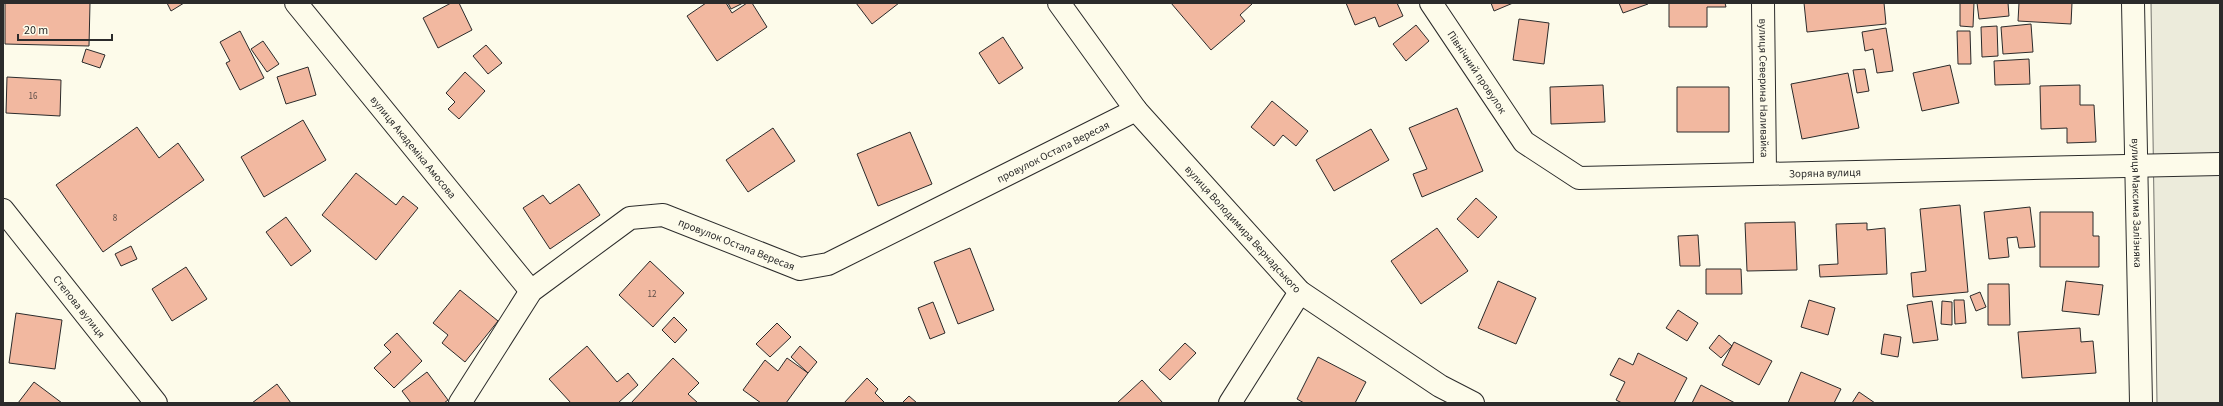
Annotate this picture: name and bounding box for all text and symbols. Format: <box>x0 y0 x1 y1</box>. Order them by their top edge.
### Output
scale bar <box>18 16 112 42</box>
street label: вулиця Северина Наливайка <box>1756 18 1772 157</box>
text: 20 m <box>24 22 48 39</box>
street label: Північний провулок <box>1444 28 1511 117</box>
house number: 16 <box>29 90 38 103</box>
street label: вулиця Академіка Амосова <box>367 93 460 202</box>
street label: провулок Остапа Вересая <box>994 117 1112 186</box>
street label: вулиця Максима Залізняка <box>2128 138 2146 268</box>
street label: вулиця Володимира Вернадського <box>1182 162 1305 296</box>
street label: Зоряна вулиця <box>1789 164 1861 181</box>
house number: 8 <box>113 212 118 225</box>
street label: провулок Остапа Вересая <box>676 214 797 274</box>
street label: Степова вулиця <box>50 272 109 341</box>
house number: 12 <box>648 288 657 301</box>

